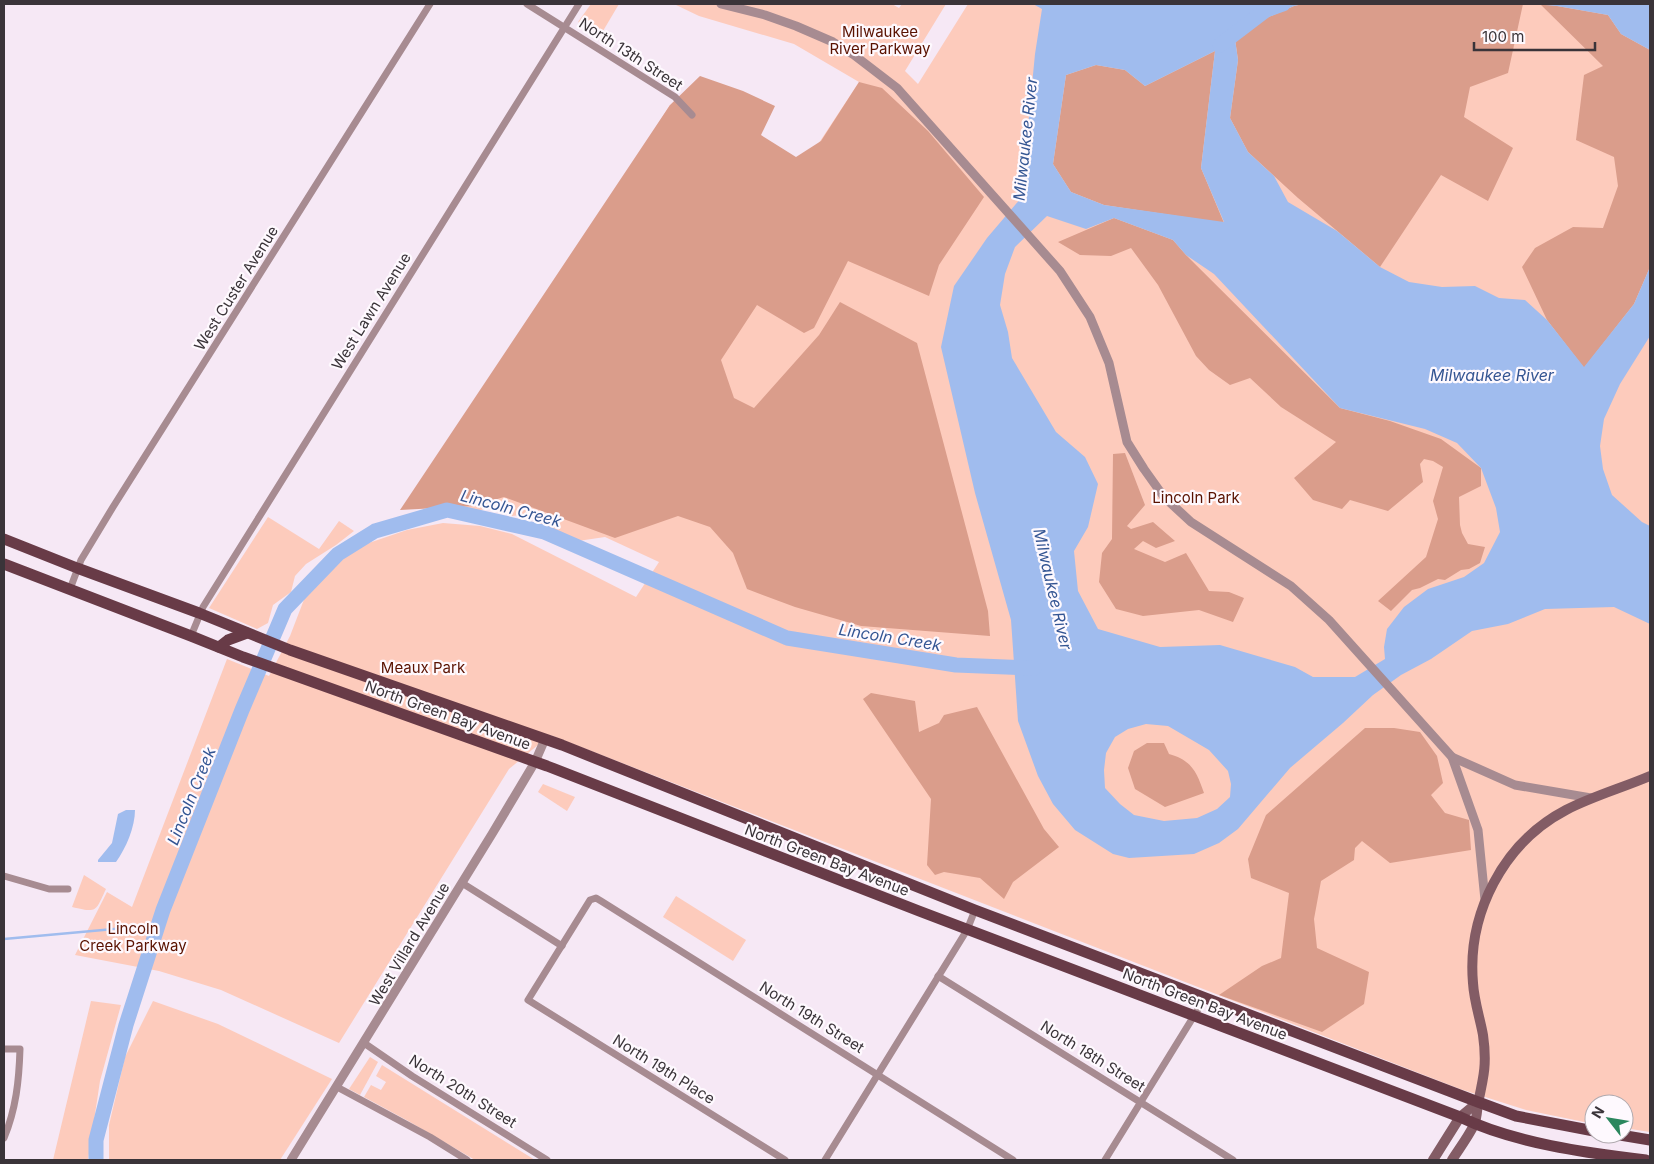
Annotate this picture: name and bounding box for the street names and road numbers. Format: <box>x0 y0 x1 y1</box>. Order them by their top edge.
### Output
street label: North 13th Street <box>576 13 687 95</box>
street label: West Custer Avenue <box>190 222 282 354</box>
street label: West Lawn Avenue <box>327 249 415 373</box>
street label: North Green Bay Avenue <box>363 676 533 754</box>
street label: North Green Bay Avenue <box>742 820 912 900</box>
street label: West Villard Avenue <box>365 879 453 1009</box>
street label: North Green Bay Avenue <box>1120 964 1290 1044</box>
street label: North 19th Street <box>756 977 868 1057</box>
street label: North 18th Street <box>1037 1016 1149 1096</box>
street label: North 19th Place <box>609 1030 719 1108</box>
street label: North 20th Street <box>406 1050 520 1132</box>

